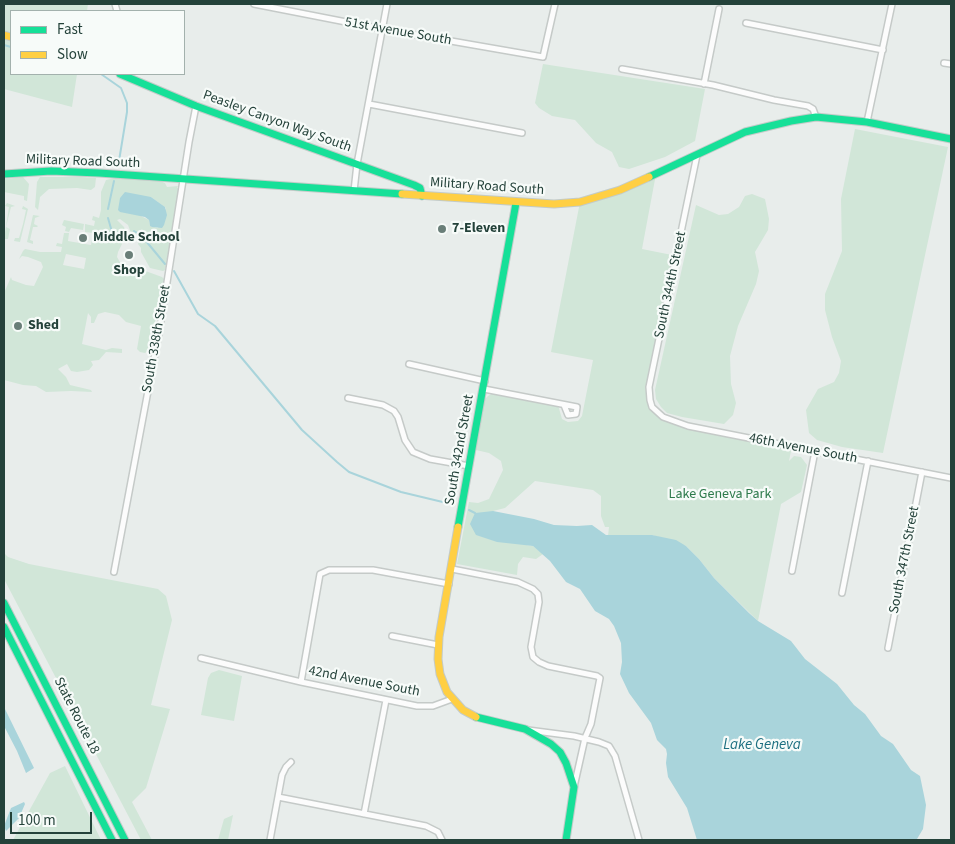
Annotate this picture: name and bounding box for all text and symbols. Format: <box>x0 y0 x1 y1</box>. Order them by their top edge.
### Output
legend <box>10 10 185 75</box>
street label: 51st Avenue South <box>343 14 453 50</box>
text: Fast <box>57 19 83 40</box>
text: Slow <box>57 44 88 65</box>
street label: Peasley Canyon Way South <box>201 87 353 157</box>
street label: Military Road South <box>25 152 141 172</box>
street label: Military Road South <box>429 175 545 199</box>
place label: 7-Eleven <box>452 221 505 237</box>
marker: 7-Eleven <box>436 223 448 235</box>
place label: Middle School <box>93 230 180 246</box>
street label: South 344th Street <box>651 230 691 340</box>
marker: Middle School <box>77 232 89 244</box>
marker: Shop <box>123 249 135 261</box>
place label: Shop <box>113 263 145 279</box>
street label: South 338th Street <box>139 284 175 394</box>
place label: Shed <box>28 318 59 334</box>
marker: Shed <box>12 320 24 332</box>
street label: South 342nd Street <box>442 393 478 507</box>
street label: 46th Avenue South <box>747 430 859 468</box>
park label: Lake Geneva Park <box>669 487 771 503</box>
street label: South 347th Street <box>886 505 924 615</box>
street label: 42nd Avenue South <box>307 663 421 701</box>
street label: State Route 18 <box>49 675 103 757</box>
water label: Lake Geneva <box>723 737 801 755</box>
scale bar <box>12 802 95 834</box>
text: 100 m <box>18 810 56 831</box>

